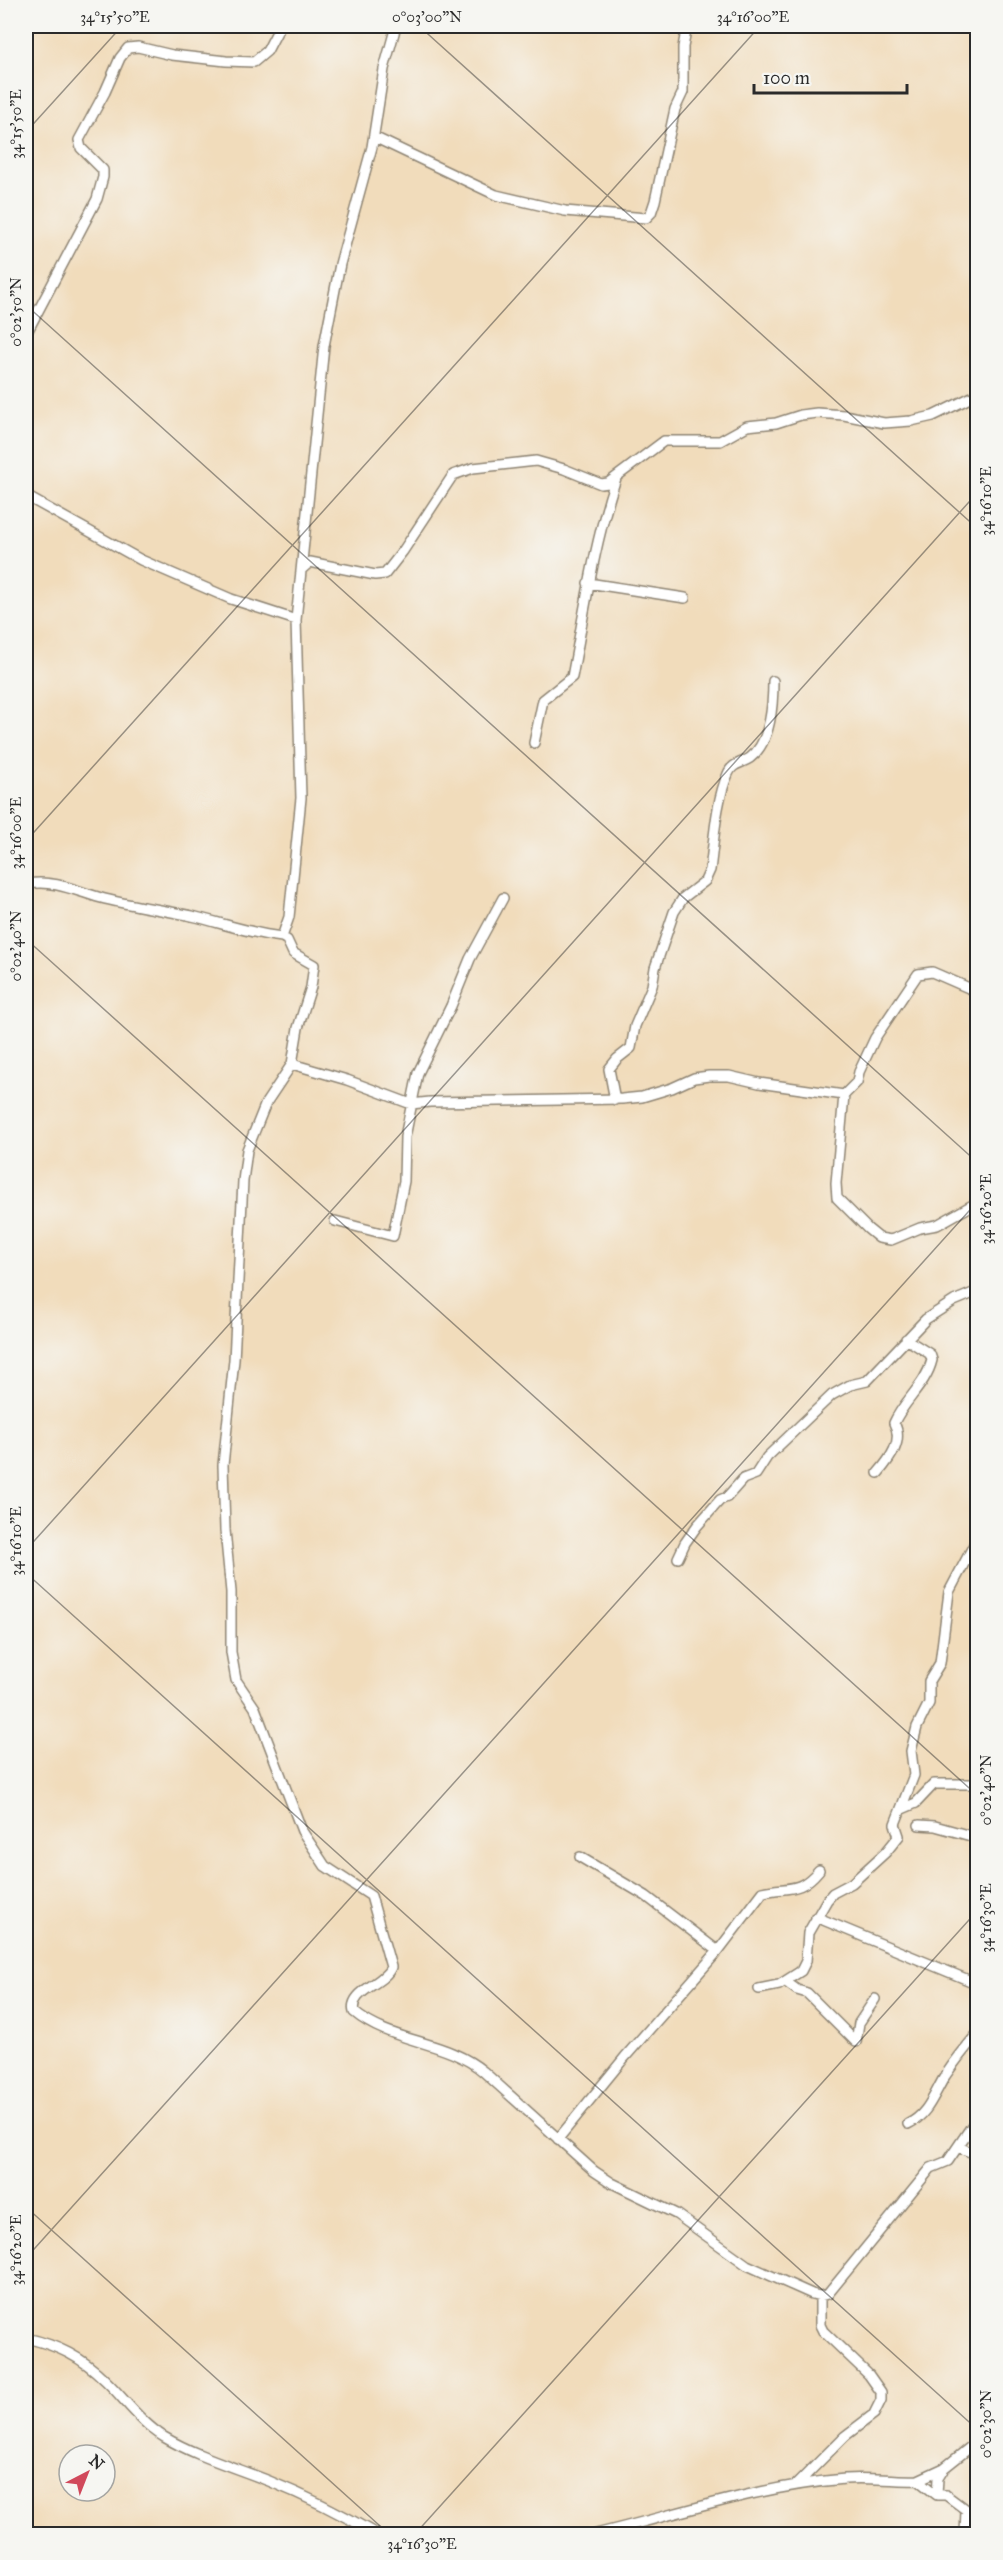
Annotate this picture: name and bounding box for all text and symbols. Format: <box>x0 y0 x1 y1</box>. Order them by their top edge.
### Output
text: 34°15'50"E <box>80 8 150 26</box>
text: 0°03'00"N <box>392 8 462 26</box>
text: 34°16'00"E <box>717 8 789 26</box>
scale bar <box>754 57 907 95</box>
text: 100 m <box>763 67 810 89</box>
text: 34°15'50"E <box>7 89 25 159</box>
text: 0°02'50"N <box>7 277 25 347</box>
text: 34°16'10"E <box>977 466 995 536</box>
text: 34°16'00"E <box>7 797 25 869</box>
text: 0°02'40"N <box>7 910 25 981</box>
text: 34°16'20"E <box>977 1173 995 1244</box>
text: 34°16'10"E <box>7 1506 25 1576</box>
text: 0°02'40"N <box>977 1754 995 1825</box>
text: 34°16'30"E <box>977 1883 995 1953</box>
text: 34°16'20"E <box>7 2214 25 2285</box>
text: 0°02'30"N <box>977 2389 995 2458</box>
north arrow <box>57 2443 117 2503</box>
text: N <box>85 2451 108 2474</box>
text: 34°16'30"E <box>387 2535 457 2553</box>

